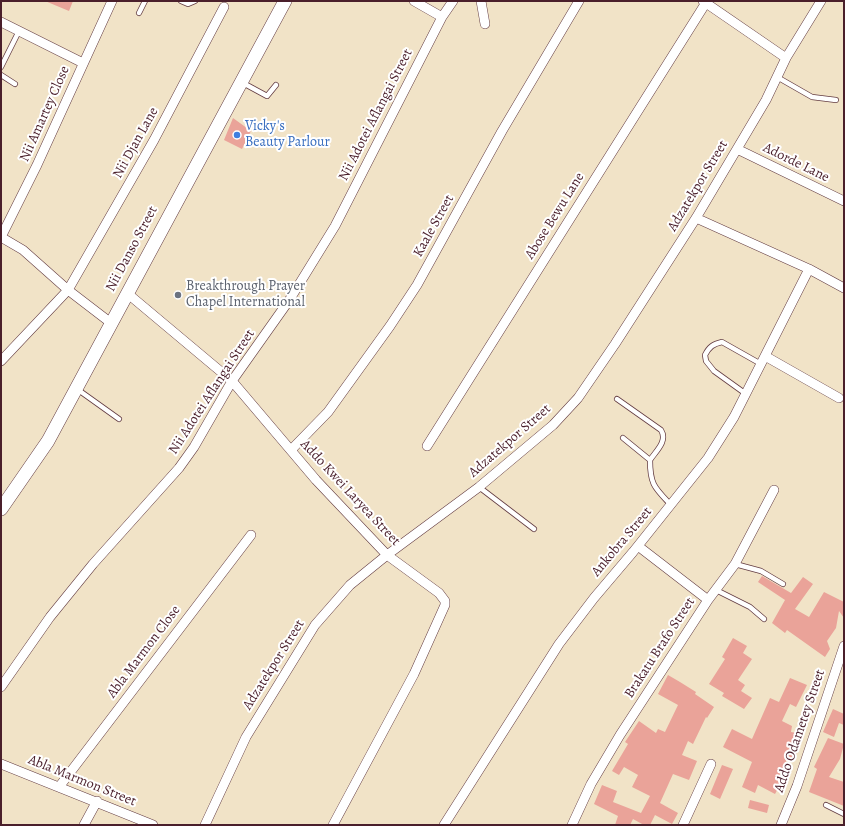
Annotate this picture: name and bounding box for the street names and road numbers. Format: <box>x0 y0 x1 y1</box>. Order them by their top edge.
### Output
street label: Nii Adotei Aflangai Street <box>335 46 417 184</box>
street label: Nii Amartey Close <box>16 64 74 164</box>
street label: Nii Djan Lane <box>110 105 162 181</box>
street label: Adzatekpor Street <box>664 137 732 235</box>
street label: Adorde Lane <box>760 140 832 186</box>
street label: Abose Bewu Lane <box>522 170 588 262</box>
street label: Kaale Street <box>410 192 458 260</box>
street label: Nii Danso Street <box>102 203 162 295</box>
street label: Nii Adotei Aflangai Street <box>165 326 259 458</box>
street label: Adzatekpor Street <box>466 401 554 481</box>
street label: Addo Kwei Laryea Street <box>296 436 404 550</box>
street label: Ankobra Street <box>588 504 656 580</box>
street label: Brakatu Brafo Street <box>621 595 699 701</box>
street label: Abla Marmon Close <box>104 602 184 702</box>
street label: Adzatekpor Street <box>240 617 308 713</box>
street label: Addo Odametey Street <box>771 667 829 795</box>
street label: Abla Marmon Street <box>26 752 138 810</box>

